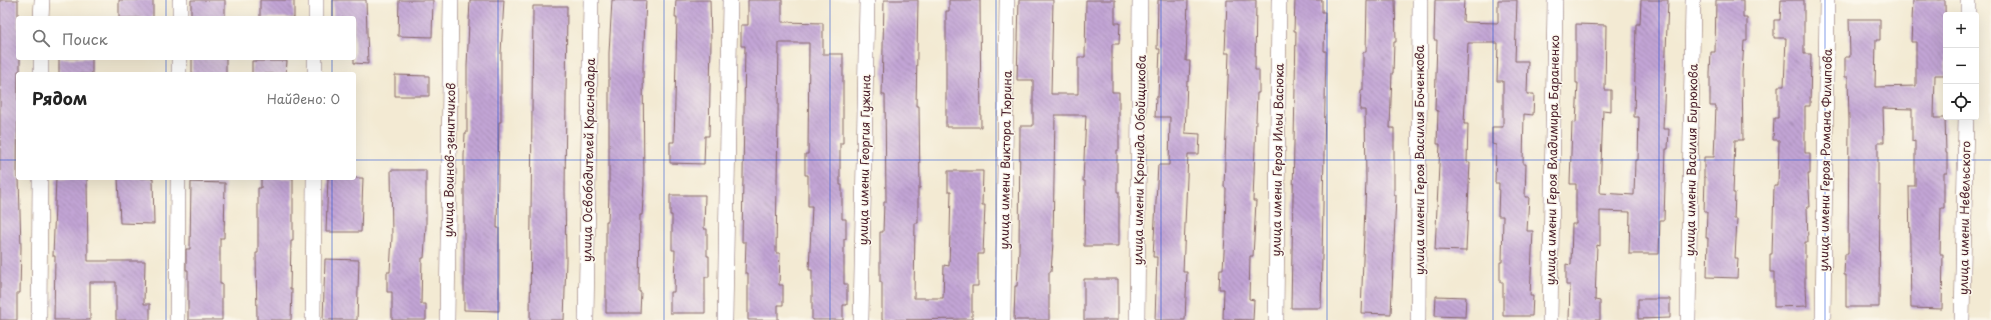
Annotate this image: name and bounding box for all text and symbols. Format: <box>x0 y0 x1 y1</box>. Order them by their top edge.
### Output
map controls <box>1943 12 1979 120</box>
button: + <box>1943 12 1979 48</box>
search box <box>16 16 356 60</box>
icon: search <box>30 27 52 49</box>
text: Поиск <box>62 27 108 50</box>
street label: улица имени Героя Владимира Бараненко <box>1541 34 1563 285</box>
street label: улица имени Героя Василия Боченкова <box>1410 45 1428 275</box>
street label: улица имени Героя Романа Филипова <box>1814 48 1836 272</box>
button: − <box>1943 48 1979 84</box>
street label: улица имени Кронида Обойщикова <box>1128 54 1150 265</box>
street label: улица Освободителей Краснодара <box>577 58 599 262</box>
street label: улица имени Героя Ильи Васюка <box>1266 63 1288 257</box>
street label: улица имени Василия Бирюкова <box>1680 63 1702 256</box>
street label: улица имени Виктора Тюрина <box>994 70 1016 249</box>
street label: улица имени Георгия Гужина <box>854 74 874 245</box>
street label: улица Воинов-зенитчиков <box>439 83 459 237</box>
button: locate <box>1943 84 1979 120</box>
text: Рядом <box>32 85 87 111</box>
text: Найдено: 0 <box>267 89 340 108</box>
street label: улица имени Невельского <box>1954 141 1974 295</box>

